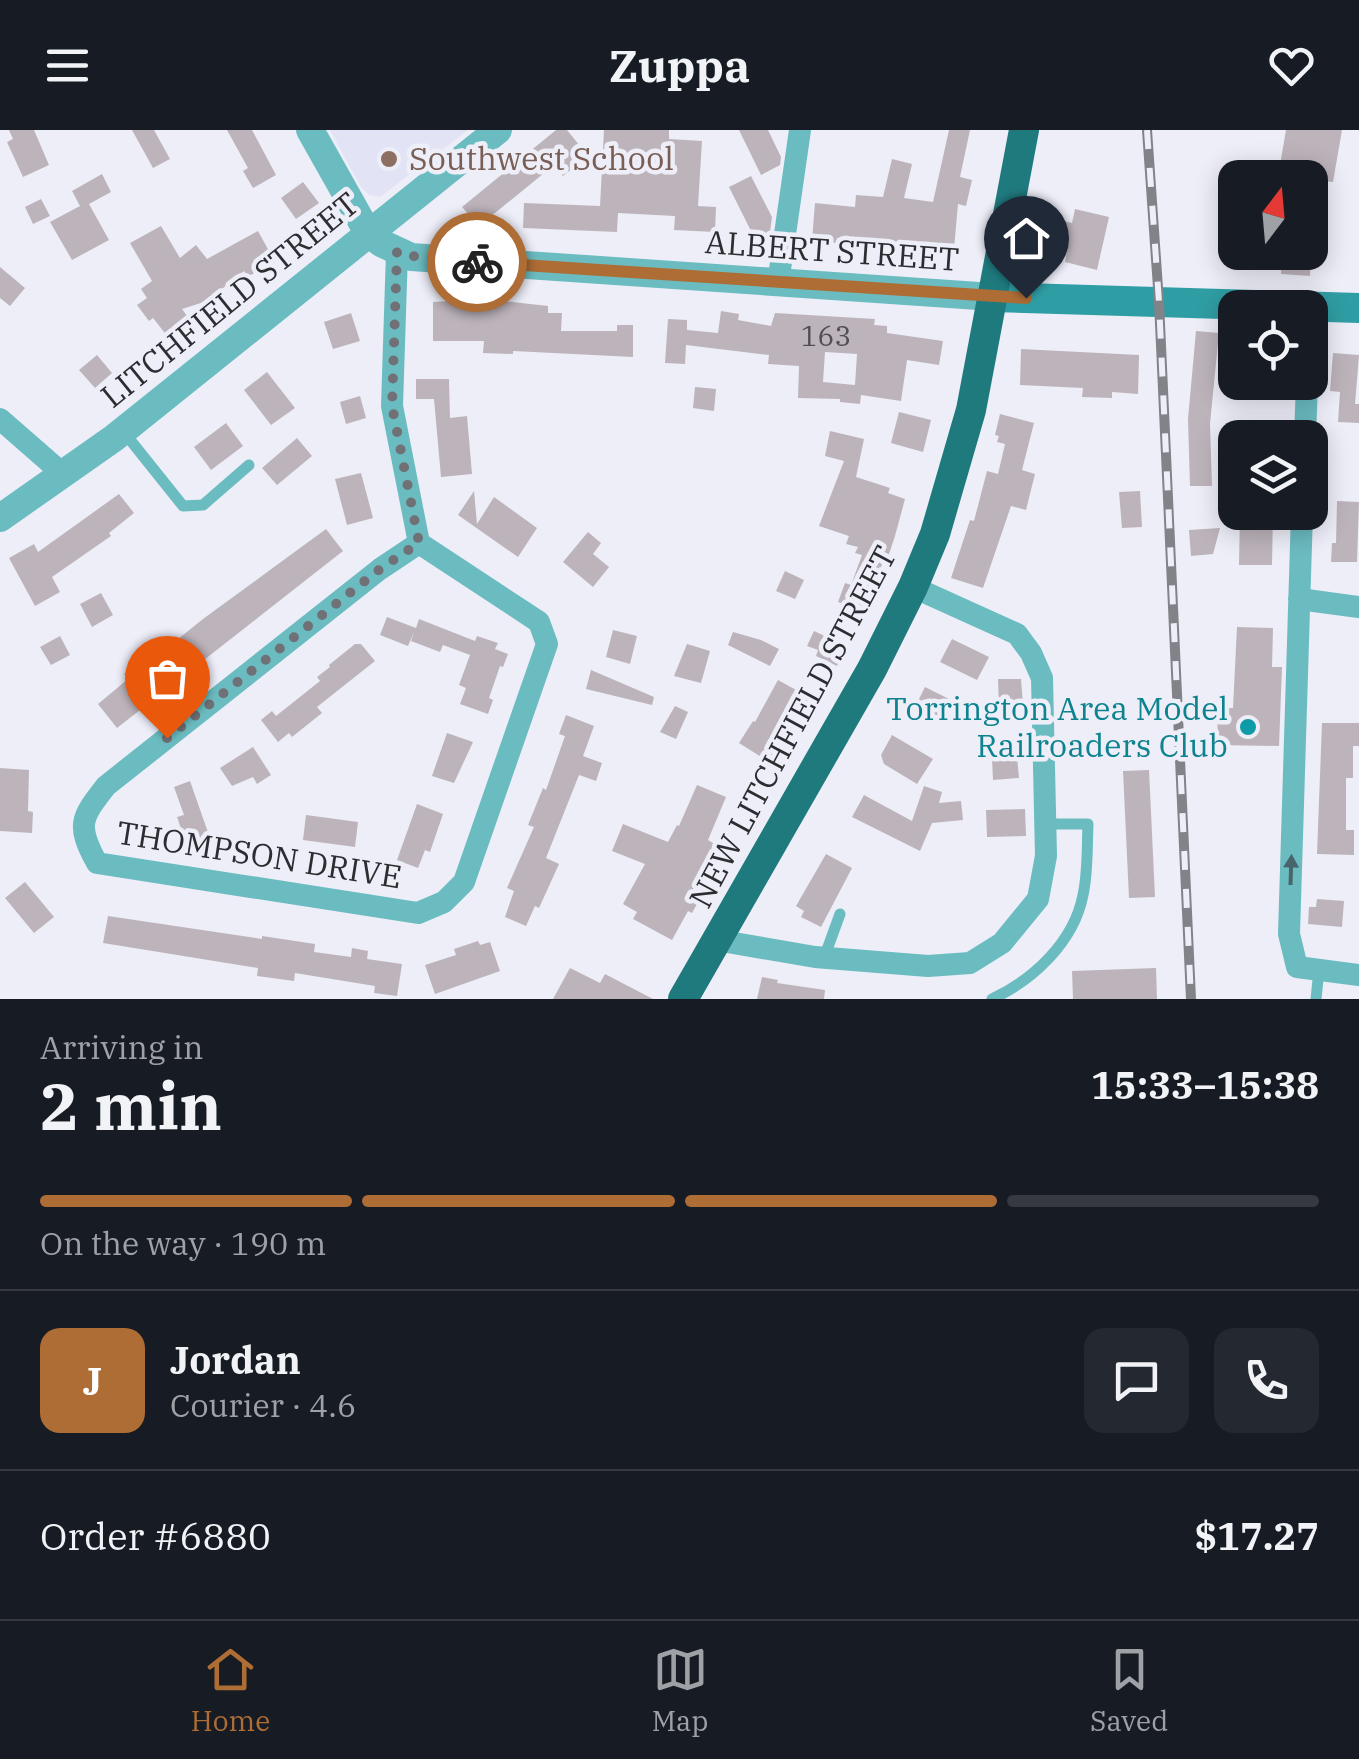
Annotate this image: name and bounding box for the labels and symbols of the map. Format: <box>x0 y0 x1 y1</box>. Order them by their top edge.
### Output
place label: Southwest School <box>409 137 674 179</box>
marker: Southwest School <box>378 148 400 170</box>
north arrow <box>1218 160 1328 270</box>
street label: LITCHFIELD STREET <box>92 182 367 416</box>
pin <box>984 196 1069 299</box>
courier <box>427 212 527 312</box>
street label: ALBERT STREET <box>704 220 961 280</box>
house number: 163 <box>801 317 851 354</box>
street label: NEW LITCHFIELD STREET <box>679 538 905 915</box>
pin <box>125 636 210 739</box>
place label: Torrington Area Model Railroaders Club <box>886 687 1228 766</box>
marker: Torrington Area Model Railroaders Club <box>1237 716 1259 738</box>
street label: THOMPSON DRIVE <box>114 811 405 897</box>
one-way arrow <box>1284 853 1300 885</box>

